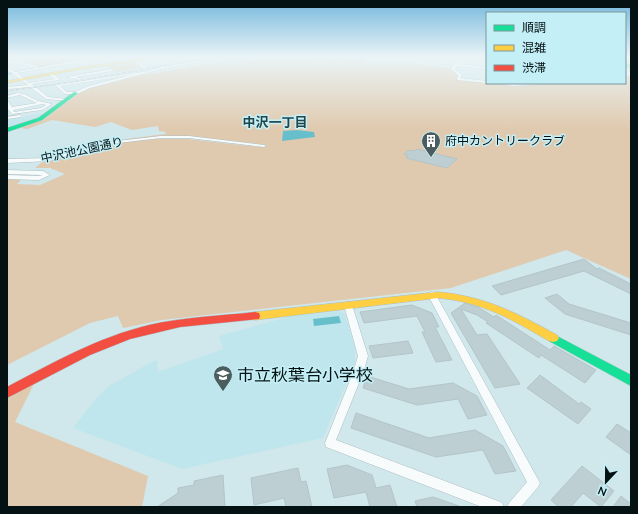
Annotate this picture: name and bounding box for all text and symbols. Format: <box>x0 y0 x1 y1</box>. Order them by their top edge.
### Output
legend <box>486 12 626 84</box>
text: 順調 <box>522 20 546 35</box>
text: 混雑 <box>522 40 546 55</box>
text: 渋滞 <box>522 60 546 75</box>
district label: 中沢一丁目 <box>242 114 308 130</box>
building icon: 府中カントリークラブ <box>420 130 442 158</box>
street label: 中沢池公園通り <box>39 133 125 166</box>
place label: 府中カントリークラブ <box>445 133 565 148</box>
school or university icon: 市立秋葉台小学校 <box>212 364 234 392</box>
place label: 市立秋葉台小学校 <box>237 364 373 385</box>
north arrow <box>586 462 626 502</box>
text: N <box>596 484 608 499</box>

